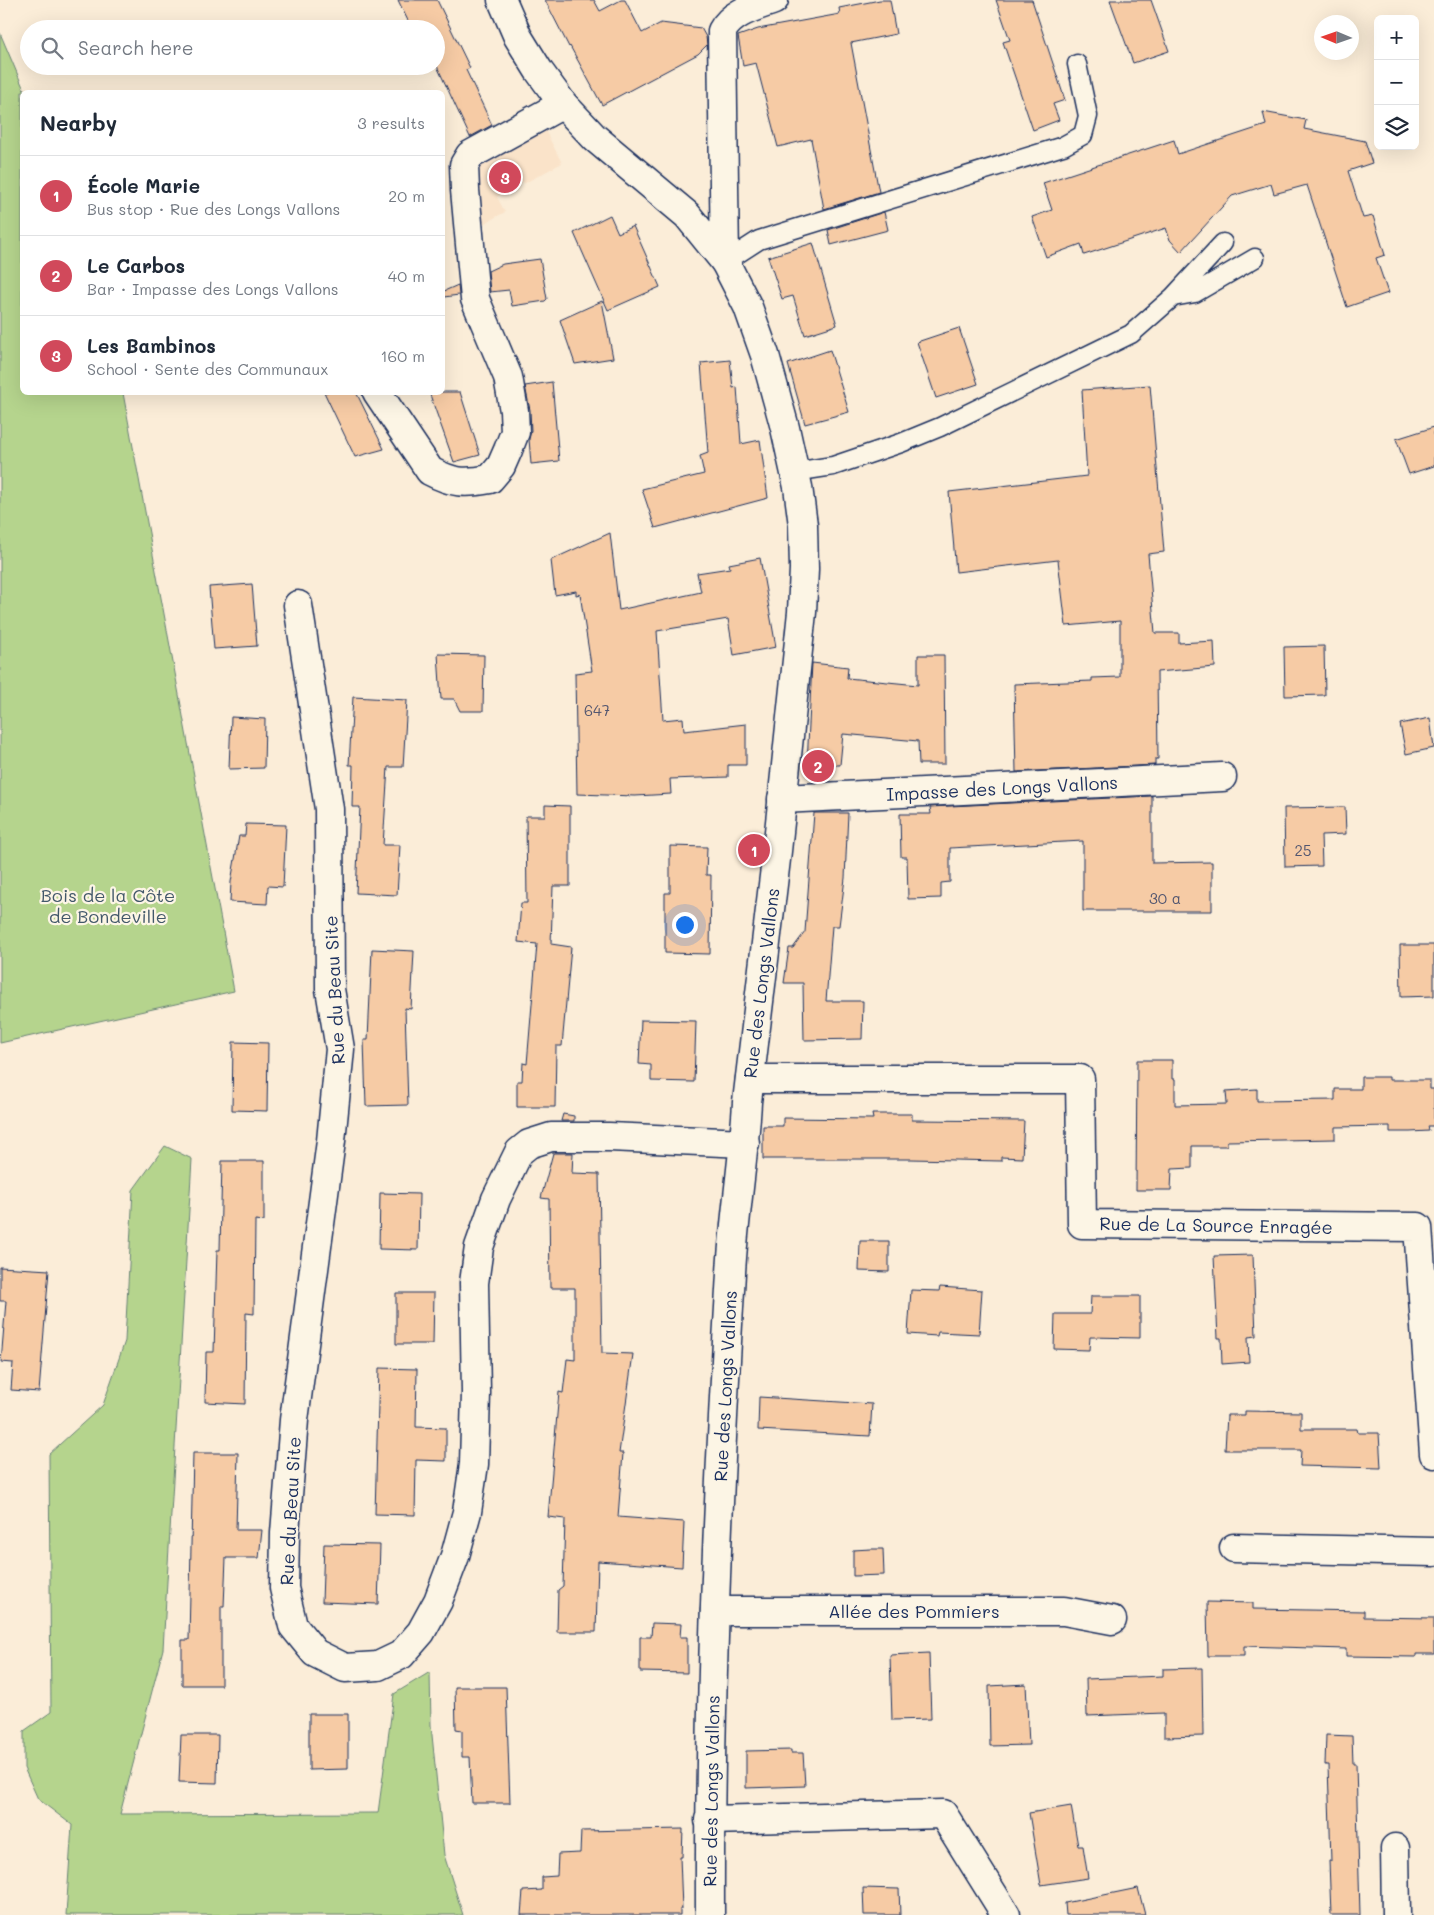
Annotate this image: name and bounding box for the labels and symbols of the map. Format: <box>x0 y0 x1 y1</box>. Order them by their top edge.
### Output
north arrow <box>1314 15 1359 60</box>
pin: 3 <box>489 158 521 196</box>
house number: 647 <box>584 700 610 720</box>
pin: 2 <box>802 747 834 785</box>
street label: Impasse des Longs Vallons <box>885 770 1119 806</box>
pin: 1 <box>738 831 770 869</box>
house number: 25 <box>1294 840 1312 860</box>
park label: Bois de la Côte de Bondeville <box>41 883 175 928</box>
street label: Rue des Longs Vallons <box>737 886 785 1080</box>
house number: 30 a <box>1149 888 1181 908</box>
your location <box>672 912 698 938</box>
street label: Rue du Beau Site <box>318 915 350 1065</box>
street label: Rue de La Source Enragée <box>1099 1211 1333 1239</box>
street label: Rue des Longs Vallons <box>708 1290 742 1482</box>
street label: Rue du Beau Site <box>274 1436 306 1586</box>
street label: Allée des Pommiers <box>828 1599 1000 1623</box>
street label: Rue des Longs Vallons <box>697 1695 725 1887</box>

